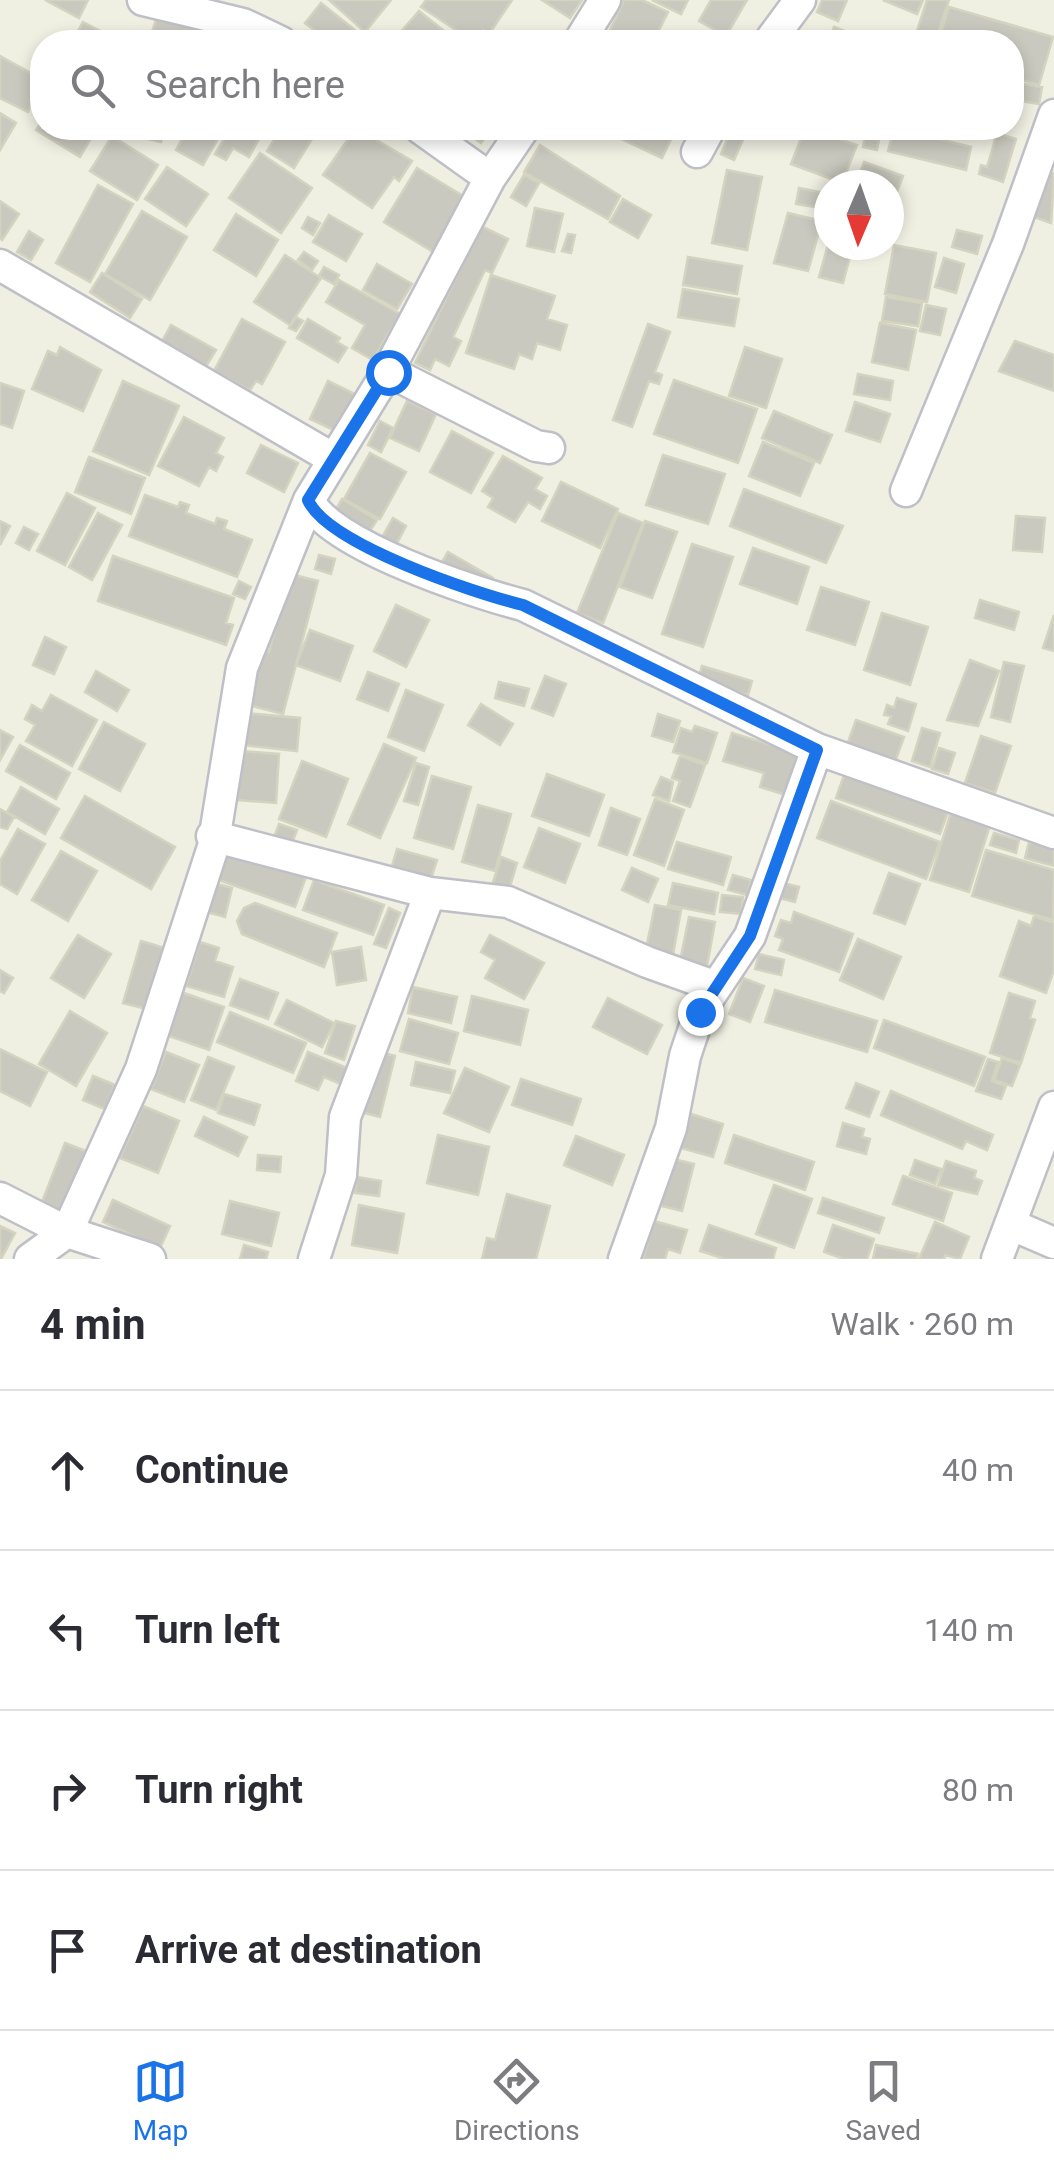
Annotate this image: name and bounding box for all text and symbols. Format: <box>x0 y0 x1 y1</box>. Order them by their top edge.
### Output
search box <box>30 30 1024 140</box>
icon: search <box>65 58 120 113</box>
text: Search here <box>145 63 345 107</box>
north arrow <box>814 170 904 260</box>
route start <box>366 350 412 396</box>
route end <box>678 990 724 1036</box>
text: 4 min <box>40 1300 146 1349</box>
text: Walk · 260 m <box>831 1305 1014 1343</box>
icon: ahead <box>40 1443 95 1498</box>
text: Continue <box>135 1448 289 1492</box>
text: 40 m <box>942 1451 1014 1489</box>
icon: left <box>40 1603 95 1658</box>
text: Turn left <box>135 1608 280 1652</box>
text: 140 m <box>924 1611 1014 1649</box>
icon: right <box>40 1763 95 1818</box>
text: Turn right <box>135 1768 303 1812</box>
text: 80 m <box>942 1771 1014 1809</box>
icon: arrive <box>40 1923 95 1978</box>
text: Arrive at destination <box>135 1928 482 1972</box>
tab: Map <box>133 2054 188 2147</box>
tab: Directions <box>454 2054 580 2147</box>
tab: Saved <box>845 2054 921 2147</box>

